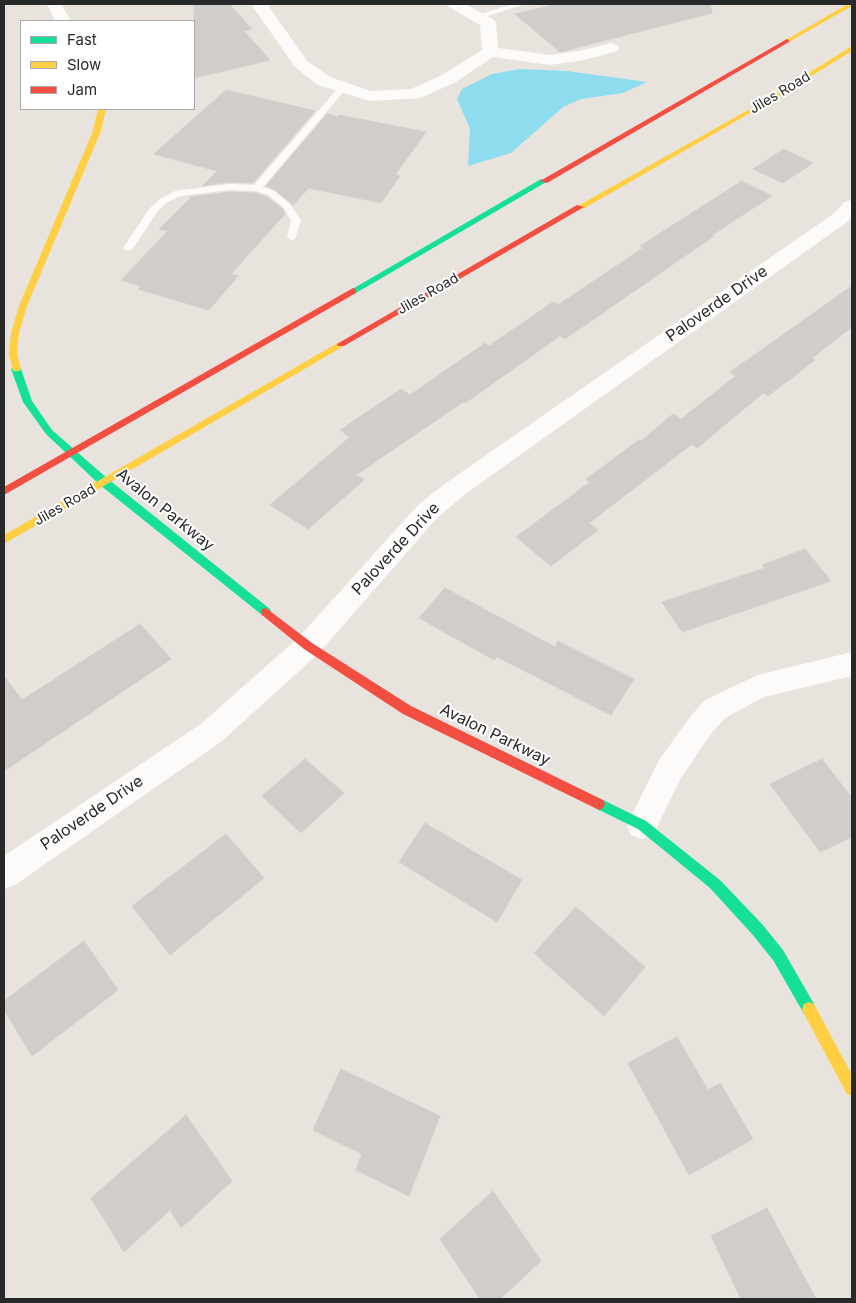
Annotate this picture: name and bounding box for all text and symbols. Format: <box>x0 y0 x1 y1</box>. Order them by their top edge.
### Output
legend <box>20 20 195 110</box>
text: Fast <box>67 30 97 49</box>
text: Slow <box>67 55 101 74</box>
street label: Jiles Road <box>747 68 813 118</box>
text: Jam <box>67 80 97 99</box>
street label: Paloverde Drive <box>663 262 771 346</box>
street label: Jiles Road <box>394 270 462 318</box>
street label: Avalon Parkway <box>112 465 218 555</box>
street label: Jiles Road <box>31 481 99 529</box>
street label: Paloverde Drive <box>348 499 444 599</box>
street label: Avalon Parkway <box>437 700 553 770</box>
street label: Paloverde Drive <box>37 772 147 854</box>

